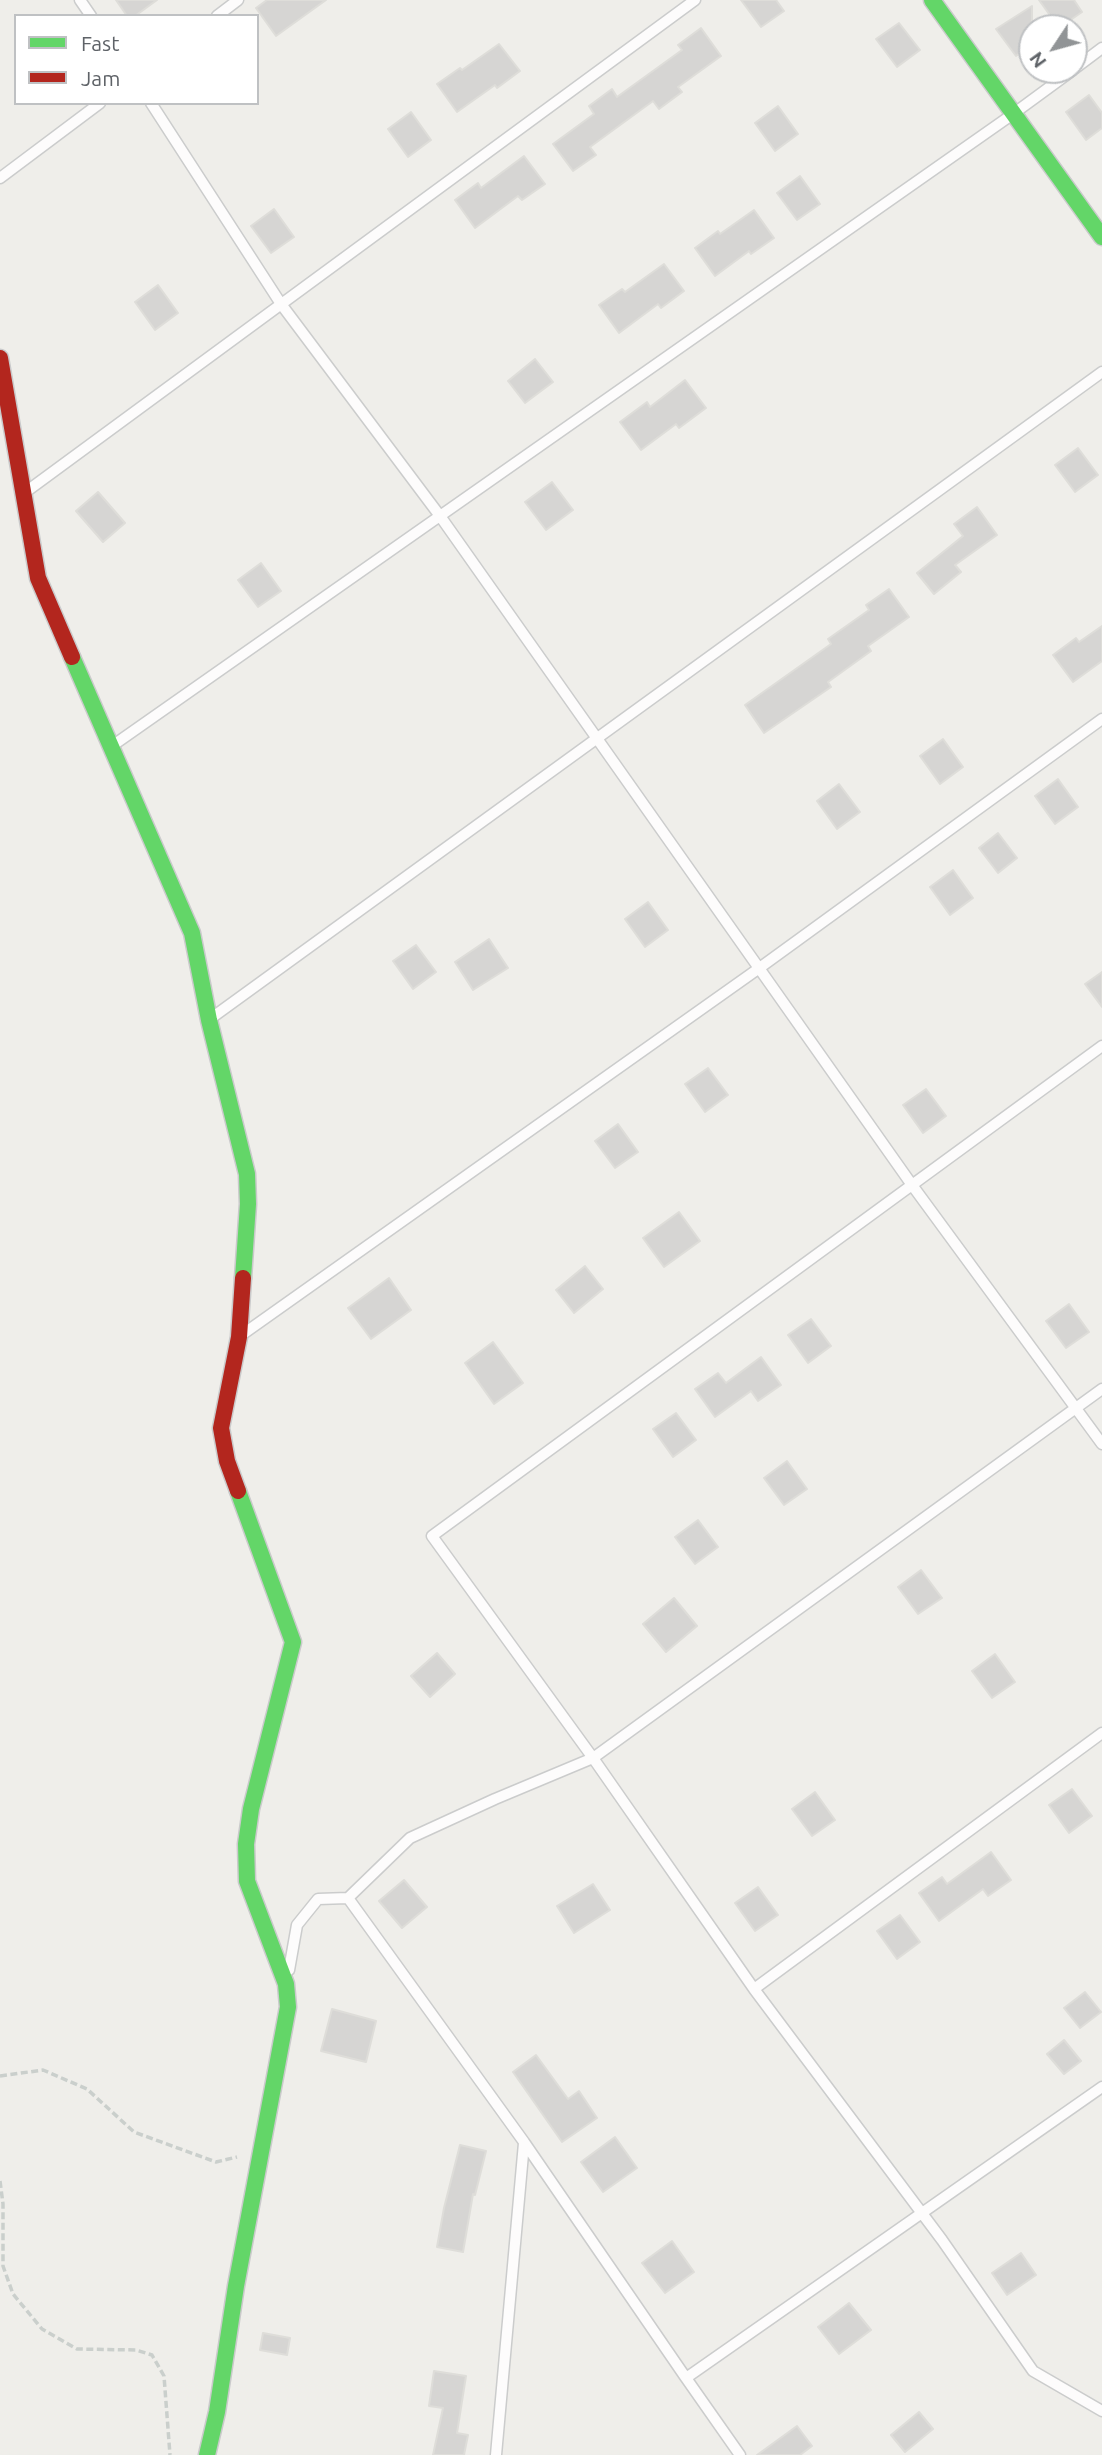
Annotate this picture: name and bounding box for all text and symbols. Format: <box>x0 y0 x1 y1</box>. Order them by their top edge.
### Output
legend <box>14 14 259 105</box>
north arrow <box>1018 14 1088 84</box>
text: Fast <box>81 31 119 55</box>
text: N <box>1025 48 1051 72</box>
text: Jam <box>81 66 120 90</box>

